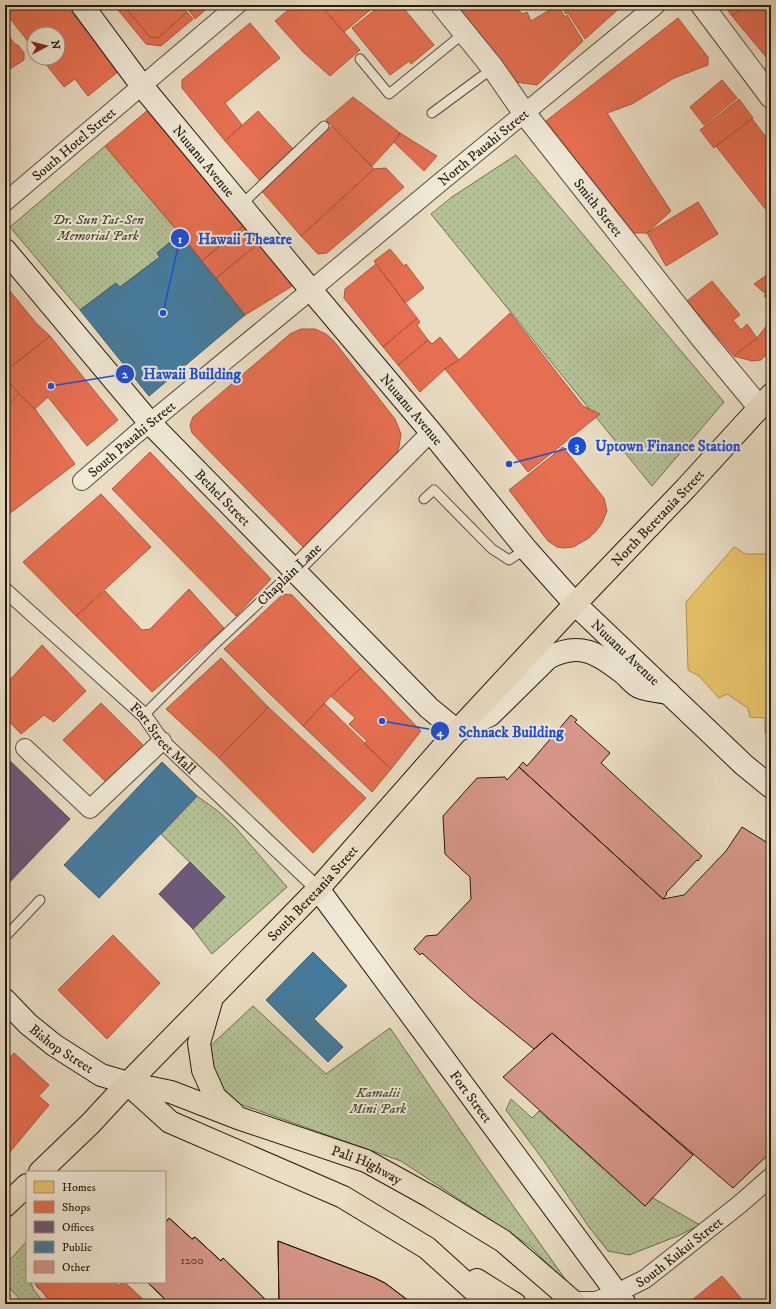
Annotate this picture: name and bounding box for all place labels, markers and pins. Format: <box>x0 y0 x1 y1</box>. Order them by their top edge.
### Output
callout: Hawaii Theatre <box>170 225 300 252</box>
callout: Hawaii Building <box>115 360 249 387</box>
callout: Uptown Finance Station <box>567 432 748 459</box>
callout: Schnack Building <box>430 718 571 745</box>

